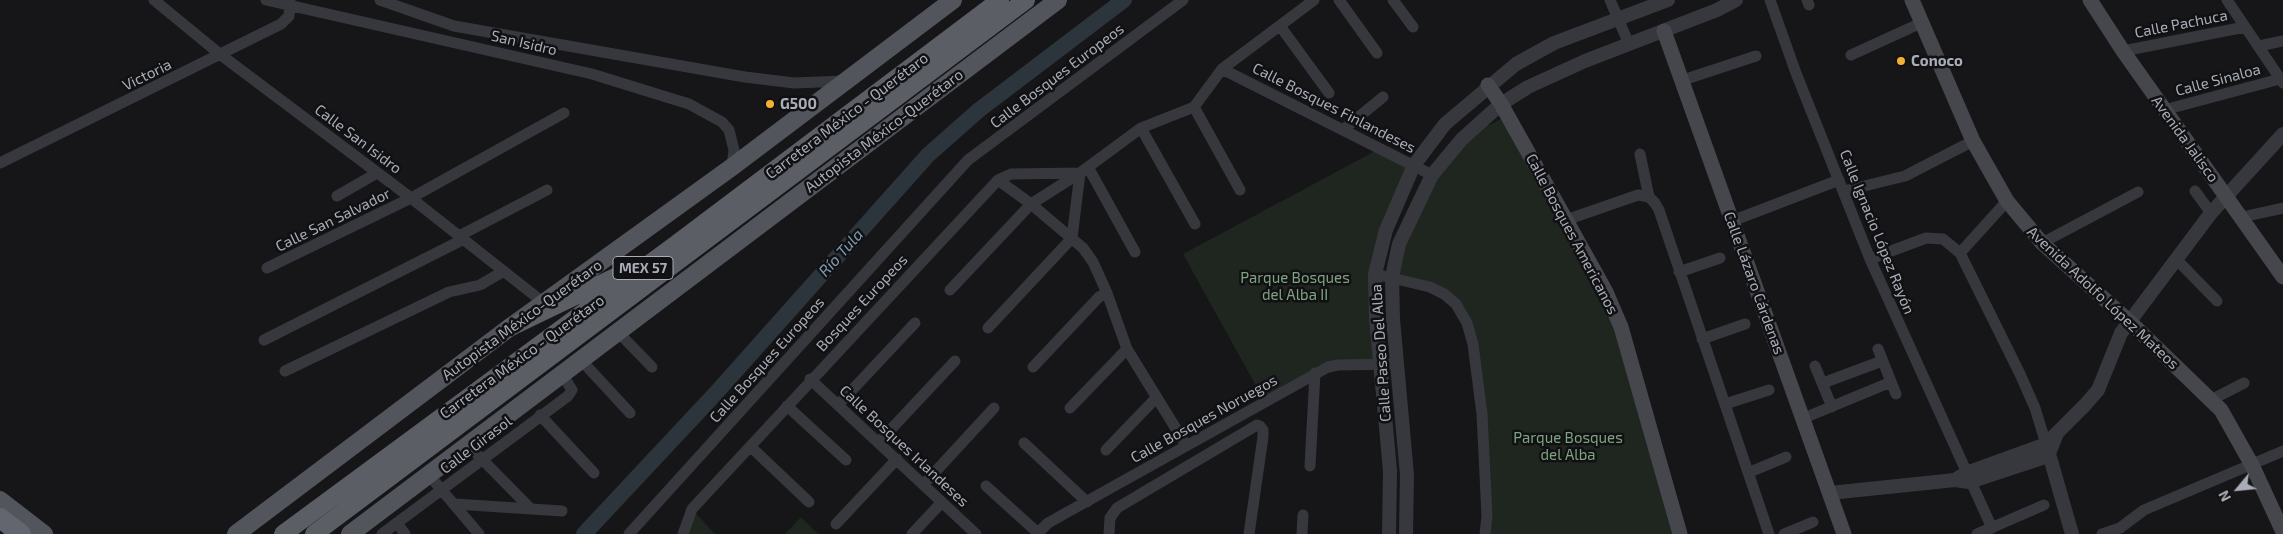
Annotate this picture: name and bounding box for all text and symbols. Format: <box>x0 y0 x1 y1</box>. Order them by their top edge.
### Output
street label: Calle Pachuca <box>2133 6 2229 42</box>
street label: Calle Bosques Europeos <box>987 20 1127 132</box>
street label: San Isidro <box>489 27 559 59</box>
street label: Carretera México - Querétaro <box>762 49 932 183</box>
place label: Conoco <box>1911 52 1963 70</box>
street label: Victoria <box>120 55 174 95</box>
marker: Conoco <box>1895 55 1907 67</box>
street label: Calle Bosques Finlandeses <box>1249 59 1419 157</box>
street label: Calle Sinaloa <box>2173 60 2263 100</box>
street label: Autopista México-Querétaro <box>801 66 967 196</box>
street label: Avenida Jalisco <box>2148 92 2222 186</box>
place label: G500 <box>780 95 817 113</box>
marker: G500 <box>764 98 776 110</box>
street label: Calle San Isidro <box>311 101 405 177</box>
street label: Calle Ignacio López Rayón <box>1836 147 1918 317</box>
street label: Calle Bosques Americanos <box>1522 151 1622 317</box>
street label: Calle San Salvador <box>273 184 393 256</box>
street label: Calle Lázaro Cárdenas <box>1720 209 1788 357</box>
street label: Avenida Adolfo López Mateos <box>2023 223 2183 373</box>
water label: Río Tula <box>815 225 867 281</box>
street label: Bosques Europeos <box>813 251 911 355</box>
street label: Autopista México-Querétaro <box>438 256 606 384</box>
road number: MEX 57 <box>613 256 673 280</box>
park label: Parque Bosques del Alba II <box>1240 269 1350 304</box>
street label: Calle Paseo Del Alba <box>1367 284 1395 422</box>
street label: Carretera México - Querétaro <box>436 291 608 423</box>
street label: Calle Bosques Europeos <box>706 293 828 427</box>
street label: Calle Bosques Noruegos <box>1128 371 1280 467</box>
street label: Calle Bosques Irlandeses <box>836 381 972 511</box>
street label: Calle Girasol <box>437 412 515 478</box>
park label: Parque Bosques del Alba <box>1513 429 1623 464</box>
north arrow <box>2213 464 2263 514</box>
text: N <box>2214 488 2234 505</box>

